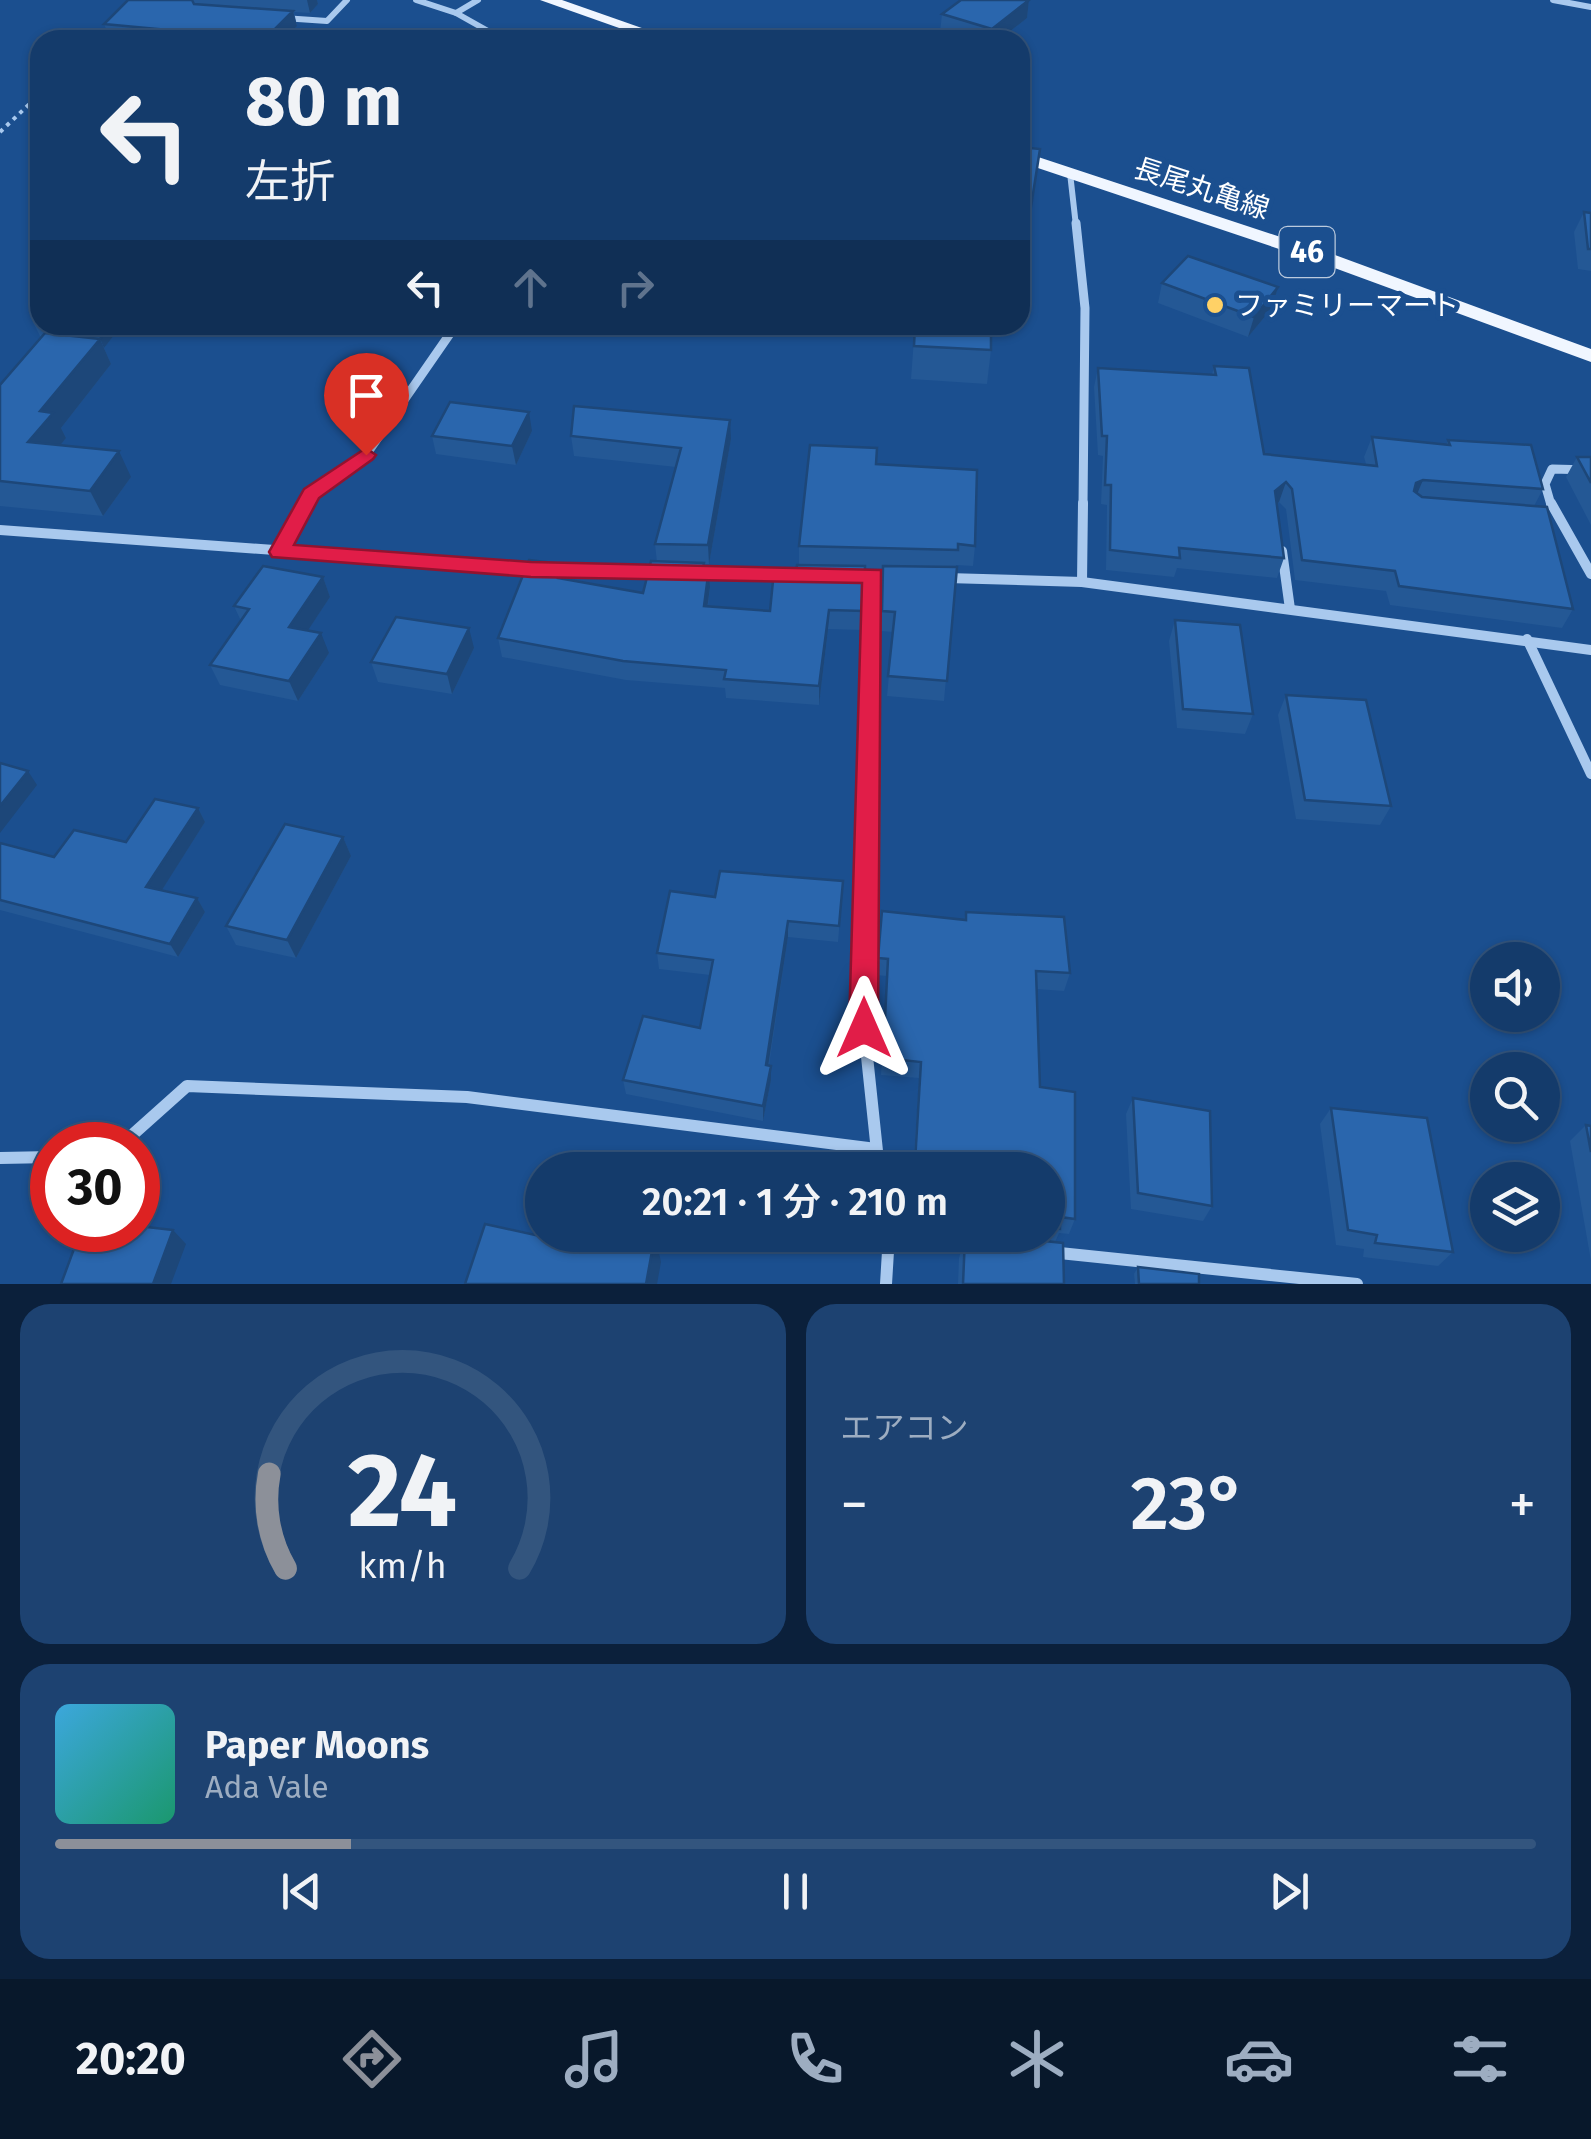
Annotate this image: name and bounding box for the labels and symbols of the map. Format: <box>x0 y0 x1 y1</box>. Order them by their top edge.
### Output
street label: 長尾丸亀線 <box>1130 151 1274 226</box>
road number: 46 <box>1280 227 1334 277</box>
place label: ファミリーマート <box>1235 289 1459 322</box>
marker: ファミリーマート <box>1204 294 1226 316</box>
pin <box>324 353 409 456</box>
position arrow <box>812 976 916 1080</box>
speed limit sign: 30 <box>30 1122 160 1252</box>

